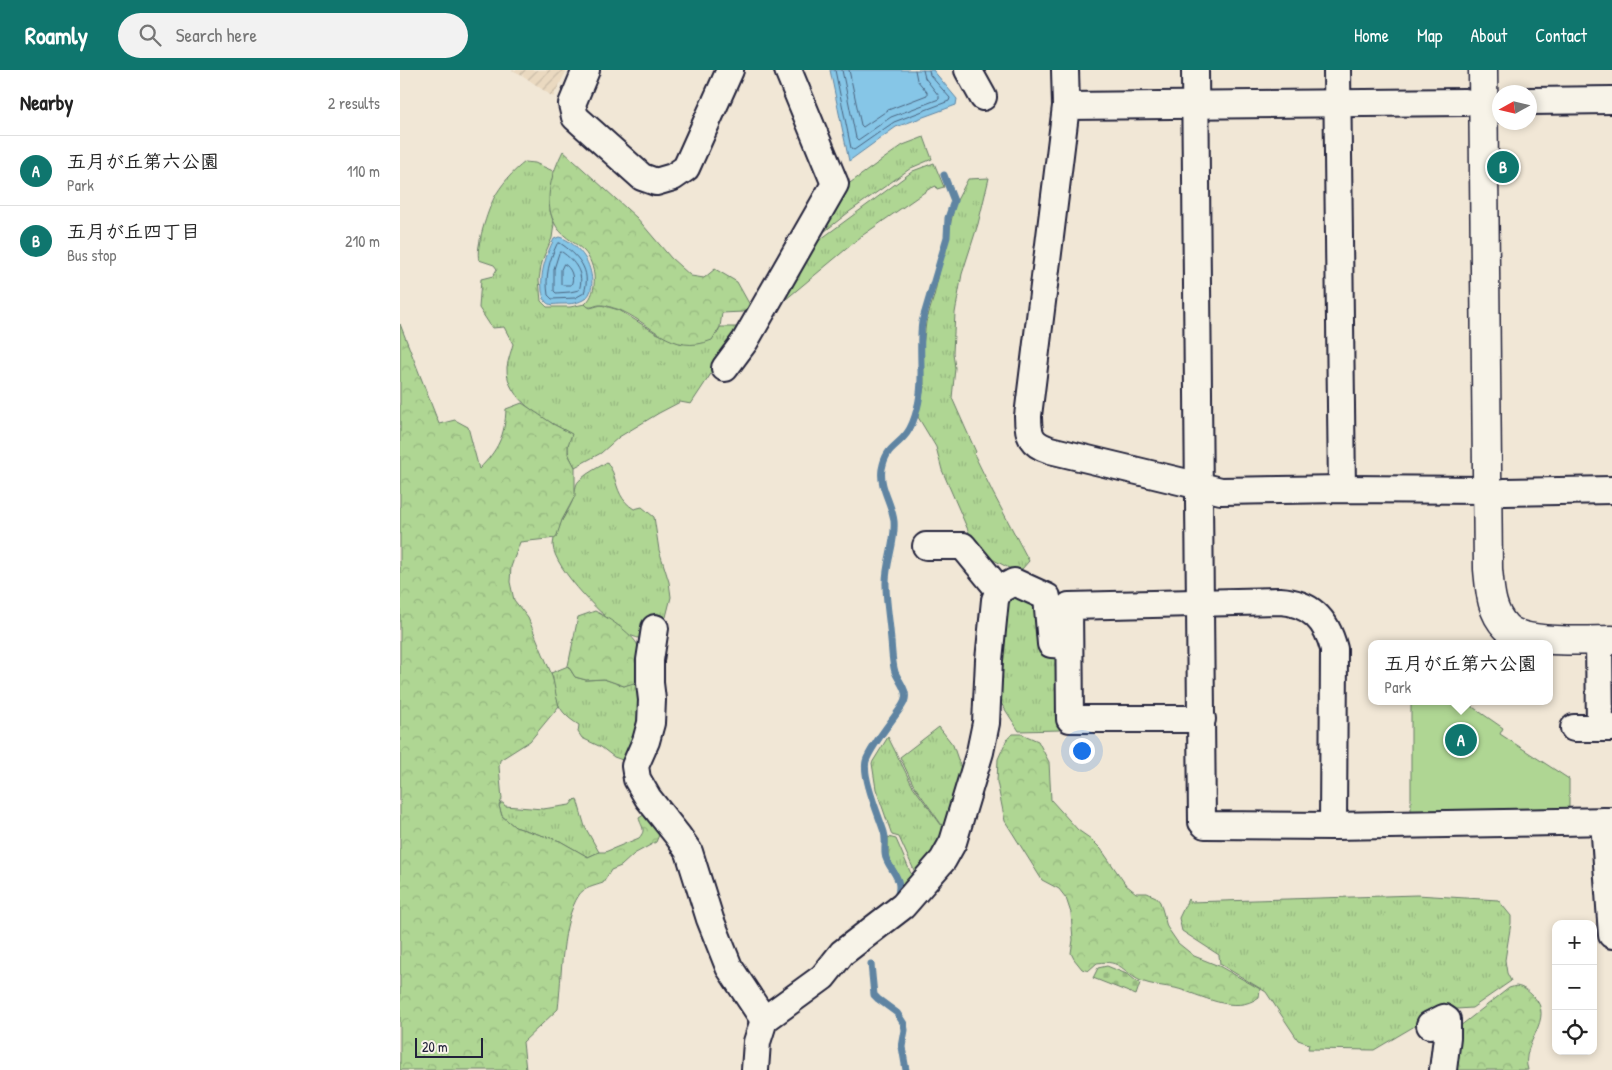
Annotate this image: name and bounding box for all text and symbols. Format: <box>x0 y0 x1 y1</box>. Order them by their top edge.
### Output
search box <box>118 13 468 58</box>
text: Roamly <box>25 19 88 51</box>
icon: search <box>136 21 164 49</box>
text: Search here <box>176 22 257 48</box>
text: Home <box>1354 23 1389 48</box>
text: Map <box>1417 23 1442 48</box>
text: About <box>1470 23 1507 48</box>
text: Contact <box>1535 23 1587 48</box>
north arrow <box>1492 85 1537 130</box>
text: Nearby <box>20 88 73 117</box>
text: 2 results <box>328 92 380 114</box>
text: 五月が丘第六公園 <box>67 148 219 174</box>
pin: B <box>1487 148 1519 186</box>
text: A <box>32 160 40 182</box>
text: 110 m <box>347 160 380 182</box>
text: Park <box>67 174 94 196</box>
text: 五月が丘四丁目 <box>67 218 200 244</box>
text: B <box>32 230 40 252</box>
text: 210 m <box>345 230 380 252</box>
text: Bus stop <box>67 244 116 266</box>
popup <box>1368 640 1553 705</box>
text: 五月が丘第六公園 <box>1384 650 1537 676</box>
text: Park <box>1384 676 1411 698</box>
pin: A <box>1445 721 1477 759</box>
your location <box>1069 738 1095 764</box>
map controls <box>1552 920 1597 1055</box>
button: + <box>1552 920 1597 965</box>
button: − <box>1552 965 1597 1010</box>
button: locate <box>1552 1010 1597 1055</box>
scale bar <box>415 1035 482 1058</box>
text: 20 m <box>422 1037 448 1056</box>

